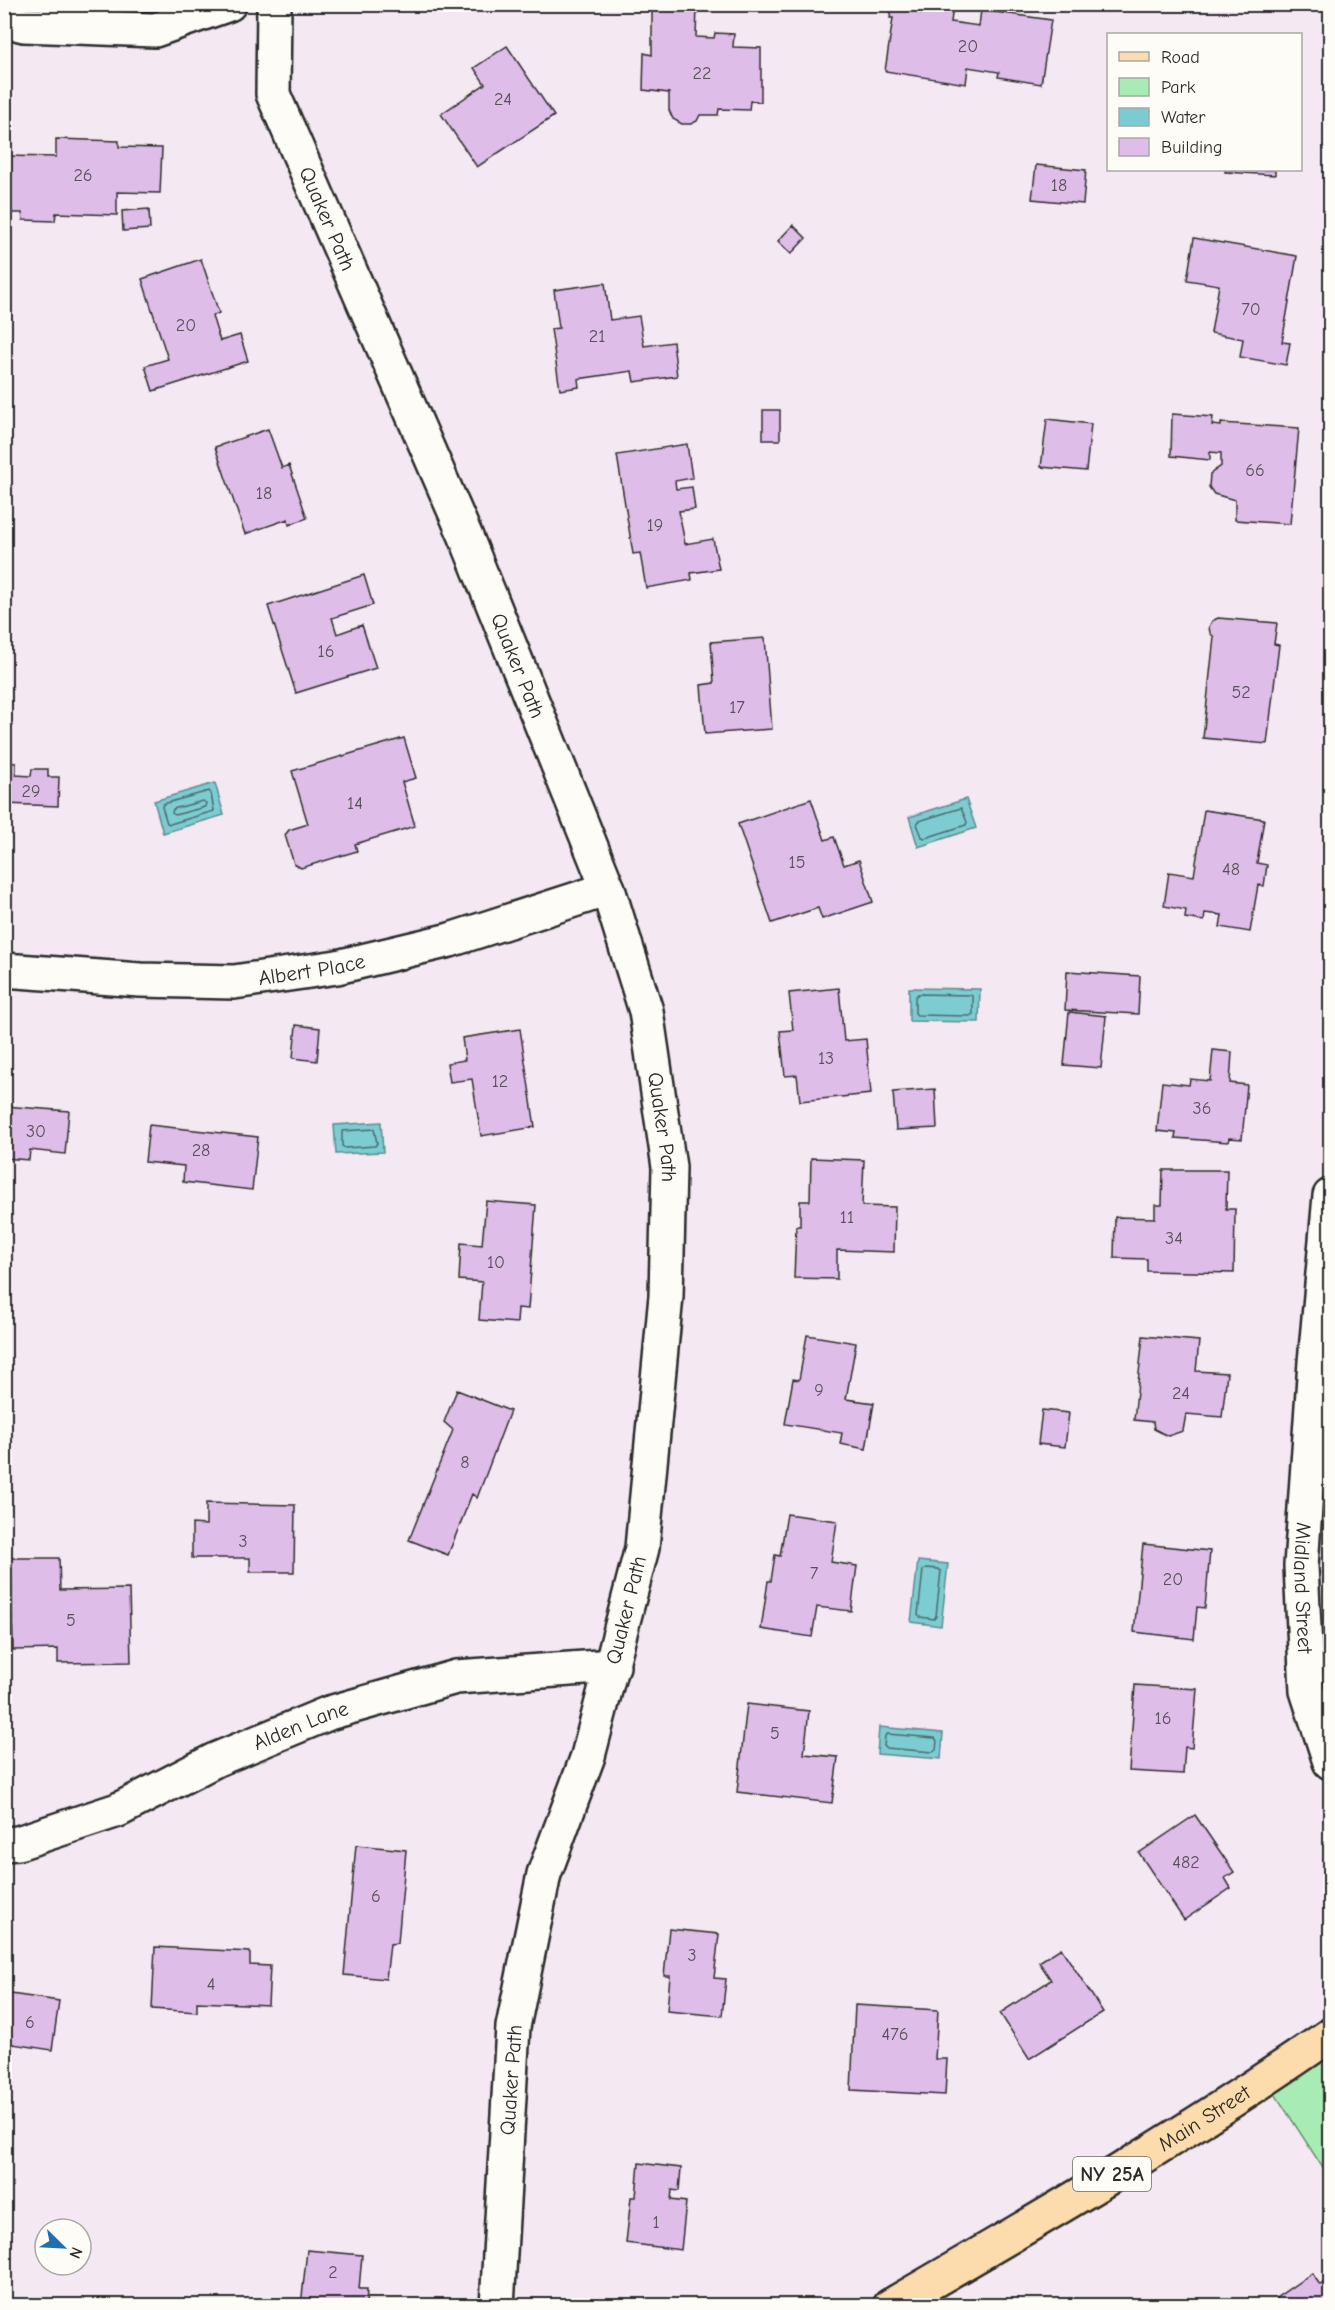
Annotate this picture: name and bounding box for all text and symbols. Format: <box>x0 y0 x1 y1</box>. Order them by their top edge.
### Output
legend <box>1107 33 1302 171</box>
house number: 20 <box>958 36 978 57</box>
text: Road <box>1161 47 1200 68</box>
house number: 22 <box>693 63 711 84</box>
text: Park <box>1161 77 1196 98</box>
house number: 24 <box>494 89 512 110</box>
text: Water <box>1161 107 1206 128</box>
text: Building <box>1161 137 1223 158</box>
street label: Quaker Path <box>294 163 361 274</box>
house number: 26 <box>73 165 93 186</box>
house number: 18 <box>1051 175 1067 196</box>
house number: 70 <box>1241 299 1261 320</box>
house number: 20 <box>176 315 196 336</box>
house number: 21 <box>589 326 605 347</box>
house number: 66 <box>1245 460 1265 481</box>
house number: 18 <box>256 483 272 504</box>
house number: 19 <box>647 515 663 536</box>
street label: Quaker Path <box>486 610 550 722</box>
house number: 16 <box>318 641 334 662</box>
house number: 52 <box>1231 682 1251 703</box>
house number: 17 <box>729 697 745 718</box>
house number: 29 <box>22 781 40 802</box>
house number: 14 <box>347 793 363 814</box>
house number: 15 <box>789 852 805 873</box>
house number: 48 <box>1222 859 1240 880</box>
street label: Albert Place <box>257 949 367 990</box>
house number: 13 <box>818 1048 834 1069</box>
street label: Quaker Path <box>643 1070 681 1183</box>
house number: 12 <box>492 1071 508 1092</box>
house number: 36 <box>1193 1098 1211 1119</box>
house number: 30 <box>26 1121 46 1142</box>
house number: 28 <box>192 1140 210 1161</box>
house number: 11 <box>840 1207 854 1228</box>
house number: 34 <box>1165 1228 1183 1249</box>
house number: 10 <box>487 1252 505 1273</box>
house number: 9 <box>814 1380 824 1401</box>
house number: 24 <box>1172 1383 1190 1404</box>
house number: 8 <box>460 1452 470 1473</box>
street label: Midland Street <box>1289 1521 1317 1655</box>
house number: 3 <box>238 1531 248 1552</box>
street label: Quaker Path <box>601 1553 651 1667</box>
house number: 7 <box>810 1563 819 1584</box>
house number: 20 <box>1163 1569 1183 1590</box>
house number: 5 <box>66 1610 76 1631</box>
street label: Alden Lane <box>250 1696 351 1755</box>
house number: 16 <box>1155 1708 1171 1729</box>
house number: 5 <box>770 1723 780 1744</box>
house number: 482 <box>1172 1852 1200 1873</box>
house number: 6 <box>371 1886 381 1907</box>
house number: 3 <box>687 1945 697 1966</box>
house number: 4 <box>207 1974 215 1995</box>
house number: 6 <box>25 2012 35 2033</box>
street label: Quaker Path <box>495 2024 527 2136</box>
house number: 476 <box>882 2024 908 2045</box>
street label: Main Street <box>1154 2080 1256 2156</box>
road number: NY 25A <box>1073 2157 1151 2191</box>
house number: 1 <box>652 2212 660 2233</box>
north arrow <box>33 2217 93 2277</box>
text: N <box>65 2244 86 2261</box>
house number: 2 <box>328 2262 338 2283</box>

